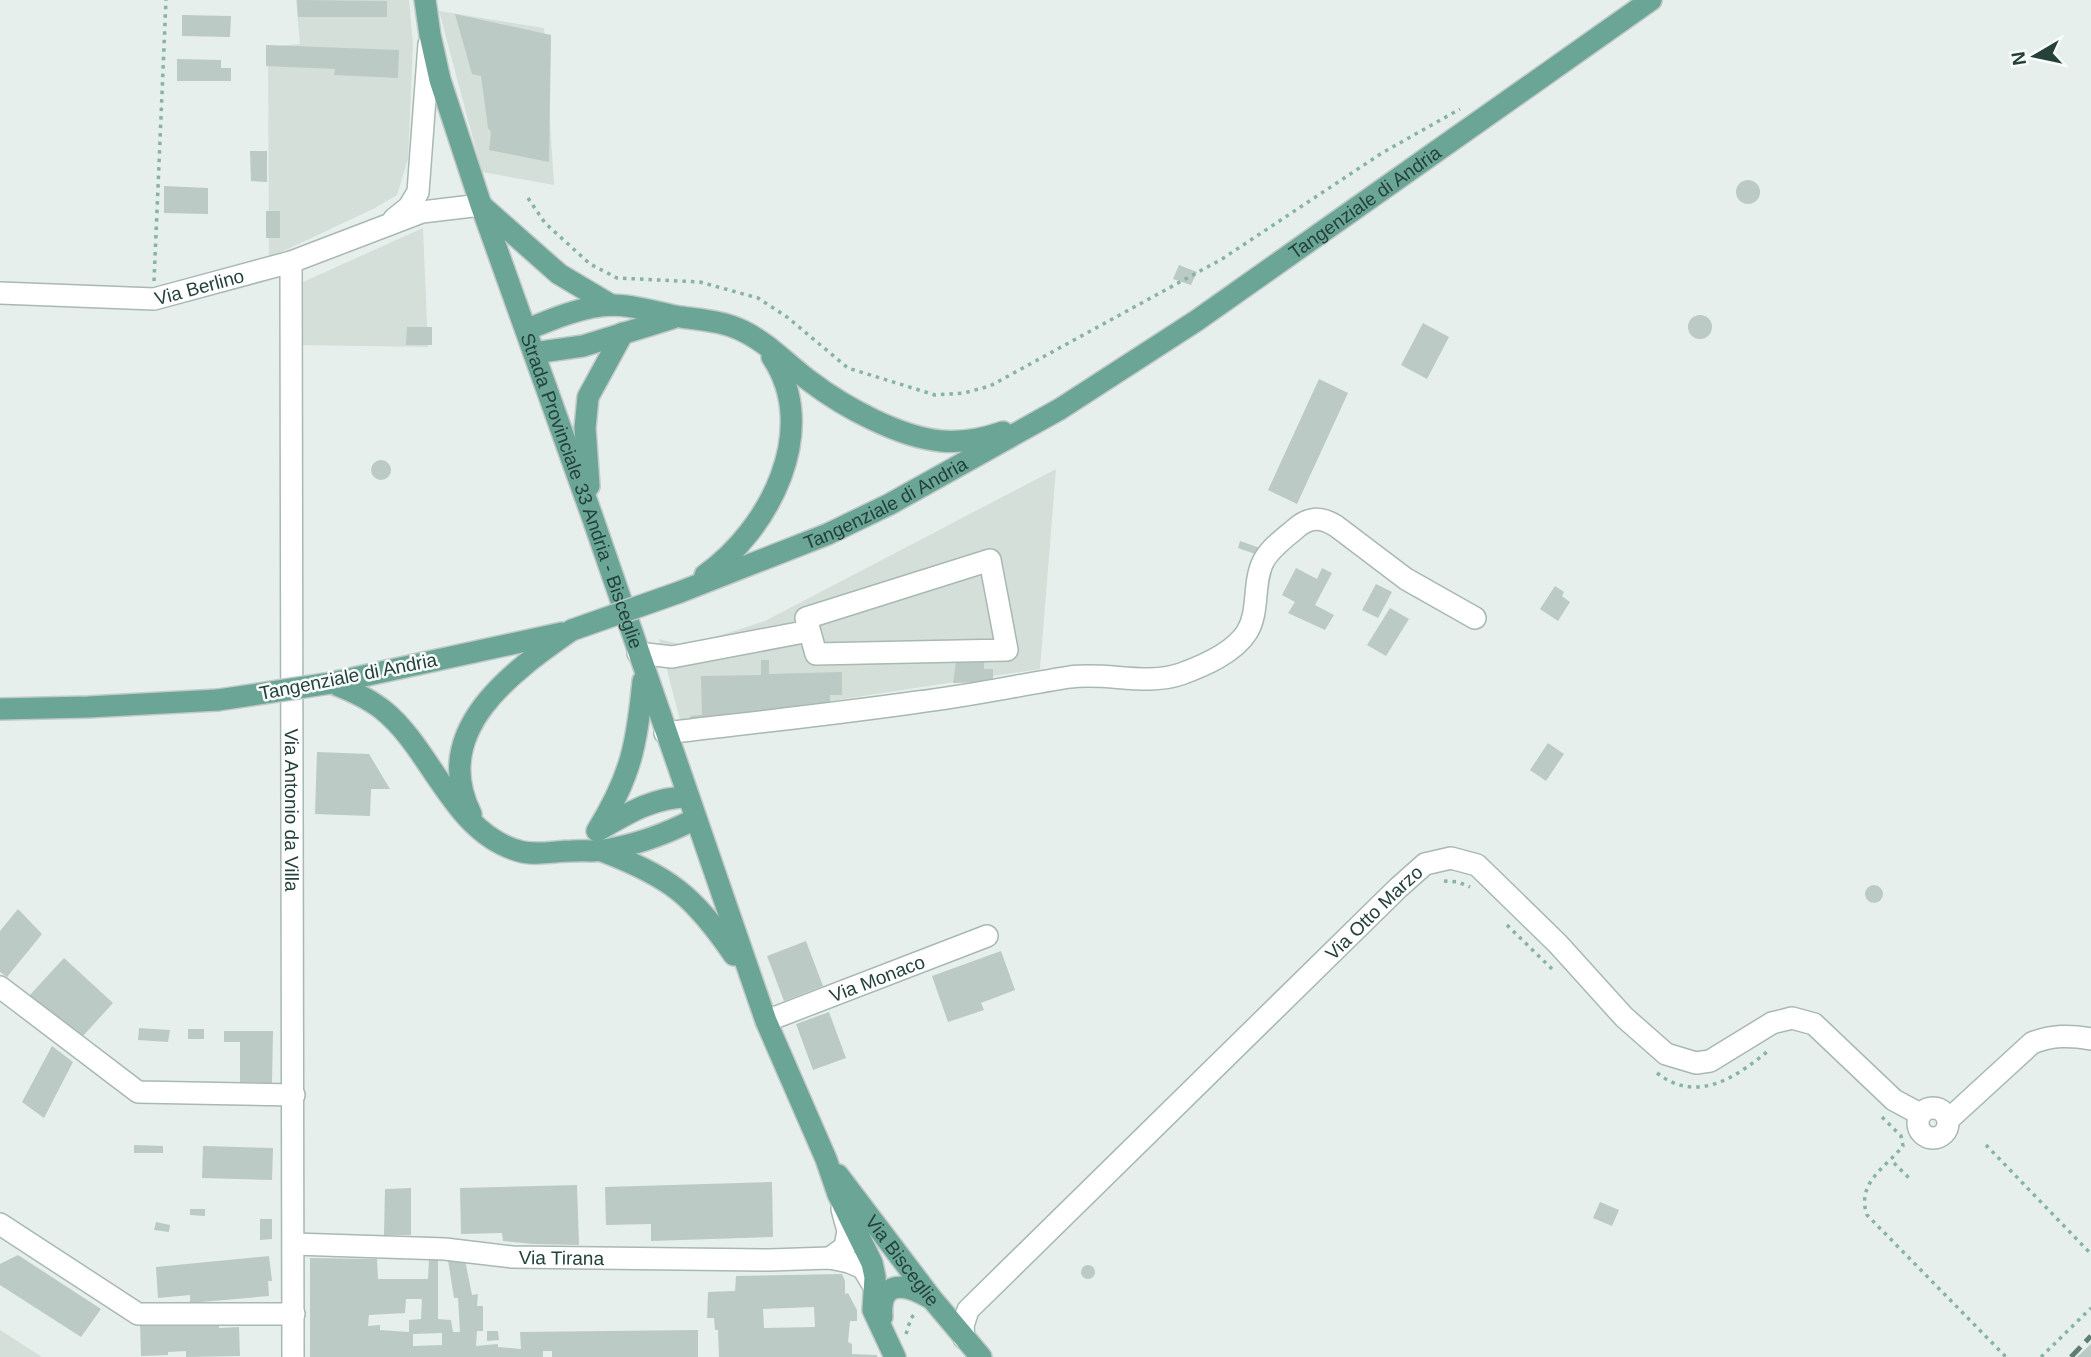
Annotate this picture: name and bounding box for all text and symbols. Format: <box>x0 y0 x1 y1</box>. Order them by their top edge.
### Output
north arrow <box>2000 21 2070 91</box>
text: N <box>2007 50 2030 67</box>
street label: Tangenziale di Andria <box>1285 141 1445 263</box>
street label: Via Berlino <box>152 265 246 309</box>
street label: Strada Provinciale 33 Andria - Bisceglie <box>517 330 647 651</box>
street label: Tangenziale di Andria <box>801 453 971 553</box>
street label: Tangenziale di Andria <box>257 649 439 704</box>
street label: Via Antonio da Villa <box>281 728 302 892</box>
street label: Via Otto Marzo <box>1321 861 1427 964</box>
street label: Via Monaco <box>827 951 928 1007</box>
street label: Via Bisceglie <box>861 1211 943 1310</box>
street label: Via Tirana <box>519 1247 605 1269</box>

